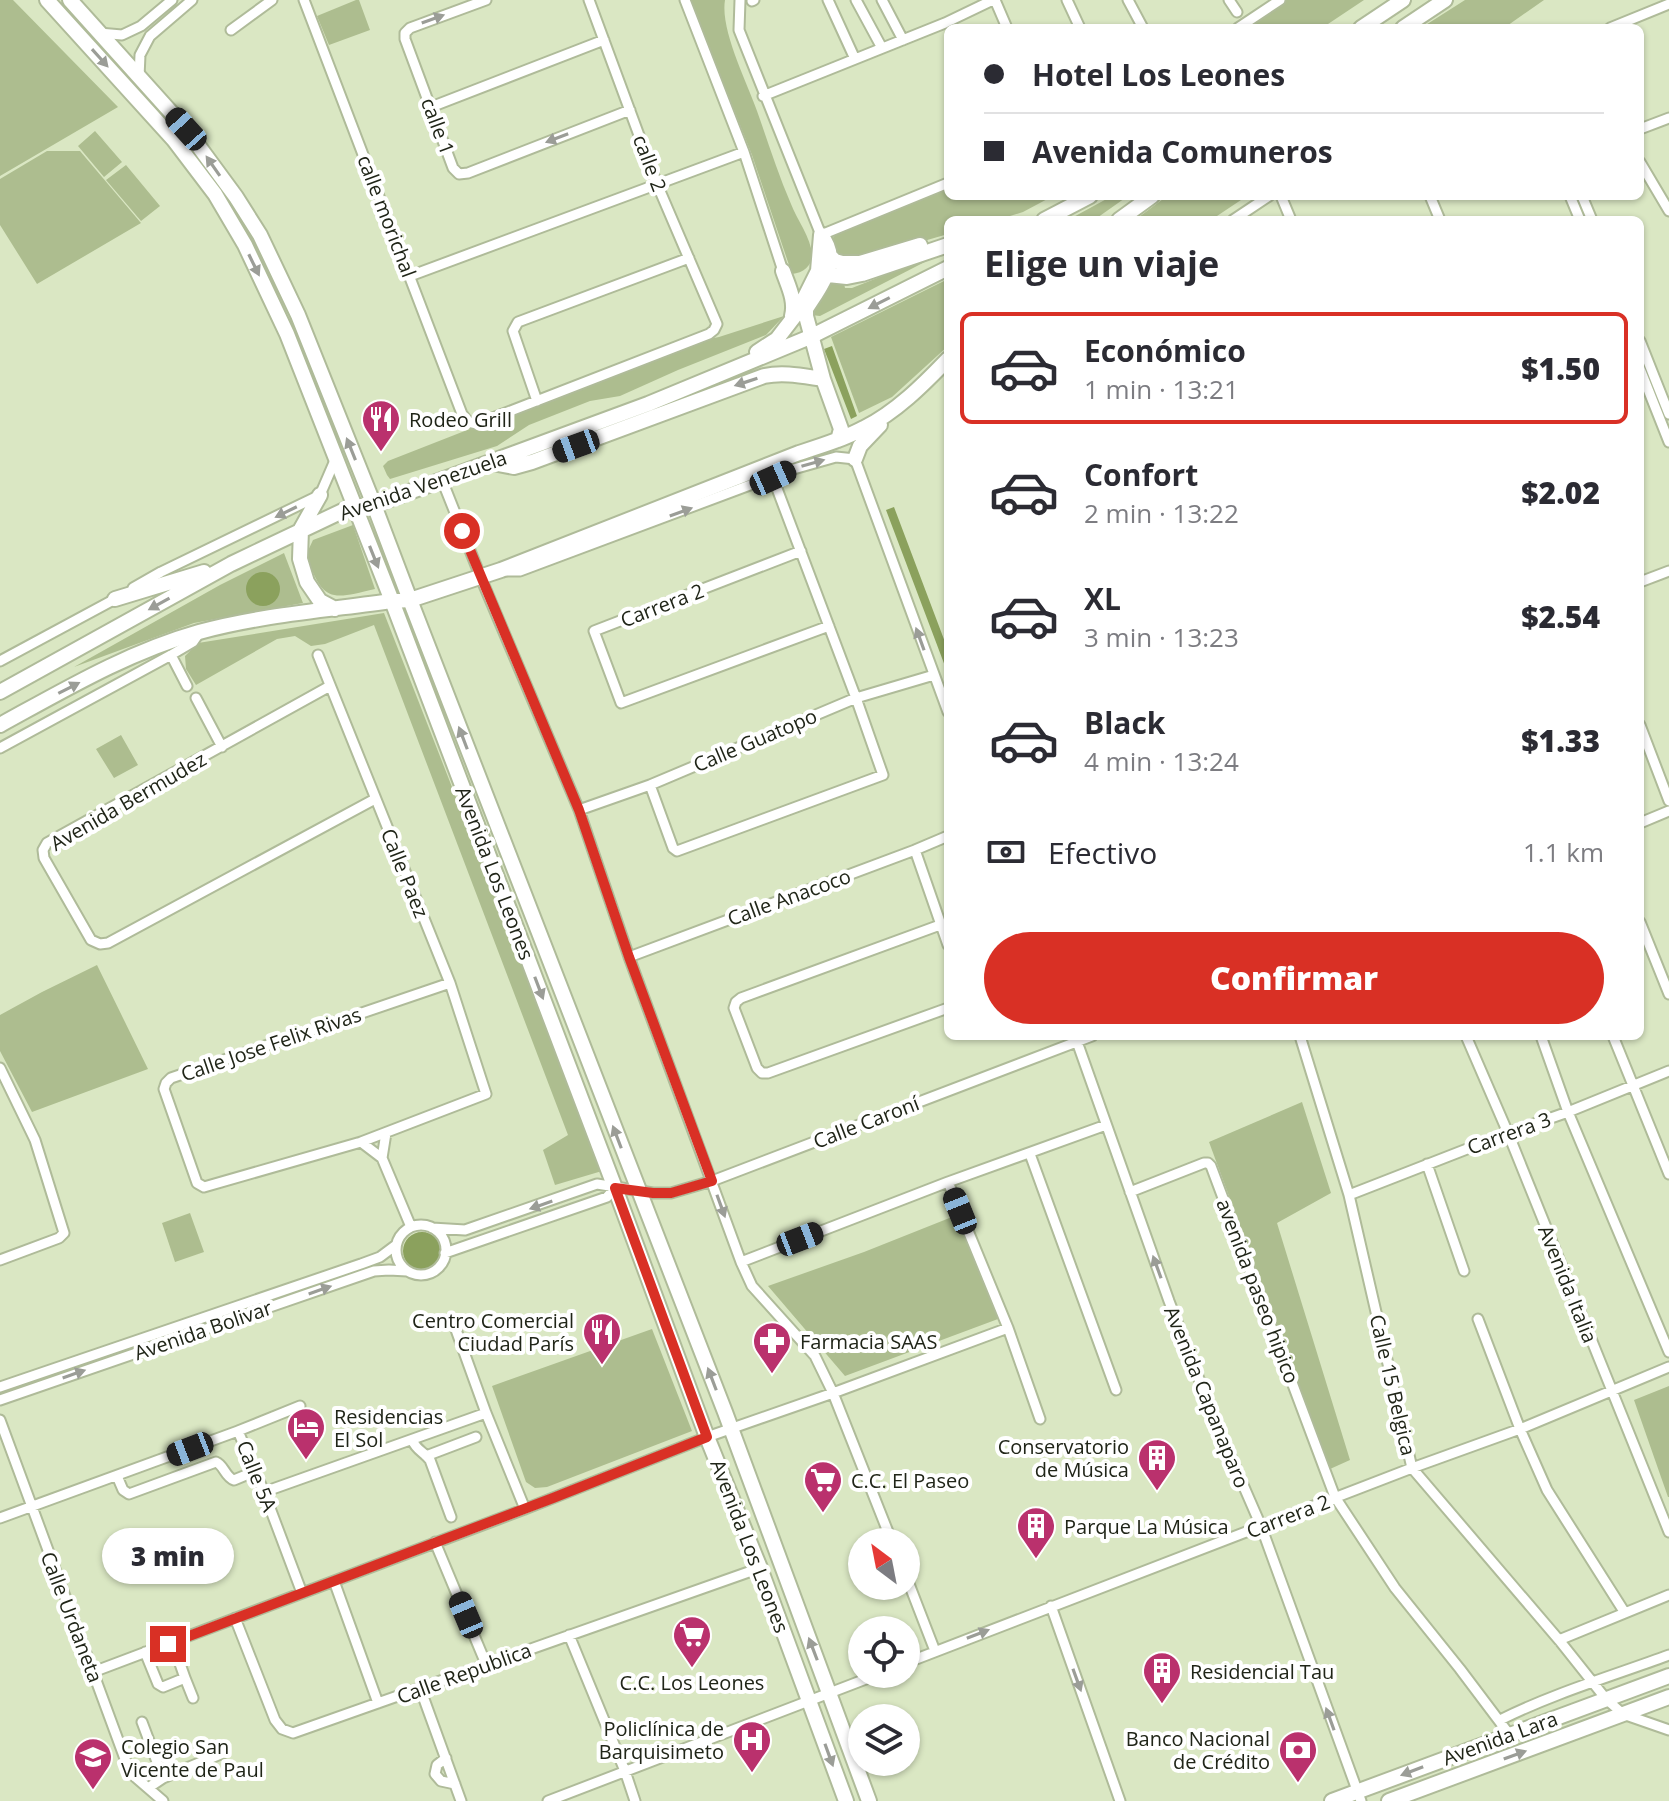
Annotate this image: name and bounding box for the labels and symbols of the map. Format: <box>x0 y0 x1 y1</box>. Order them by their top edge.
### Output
one-way arrow <box>421 13 445 25</box>
one-way arrow <box>90 48 108 67</box>
street label: calle 1 <box>415 94 461 158</box>
car <box>161 103 211 155</box>
street label: calle 2 <box>627 131 673 195</box>
one-way arrow <box>545 132 569 145</box>
street label: calle morichal <box>351 151 423 281</box>
one-way arrow <box>206 156 222 176</box>
one-way arrow <box>247 254 261 277</box>
one-way arrow <box>868 296 891 309</box>
one-way arrow <box>734 376 758 389</box>
restaurant icon: Rodeo Grill <box>360 398 402 453</box>
place label: Rodeo Grill <box>409 406 512 433</box>
car <box>549 427 603 465</box>
one-way arrow <box>345 437 358 461</box>
street label: Avenida Venezuela <box>336 444 510 526</box>
car <box>746 457 800 499</box>
one-way arrow <box>800 457 825 469</box>
one-way arrow <box>274 505 297 519</box>
one-way arrow <box>669 505 693 518</box>
route start <box>444 513 480 549</box>
one-way arrow <box>368 545 381 569</box>
street label: Carrera 2 <box>616 577 708 633</box>
one-way arrow <box>148 597 170 611</box>
one-way arrow <box>913 627 926 651</box>
one-way arrow <box>57 681 80 694</box>
street label: Calle Guatopo <box>689 702 821 778</box>
one-way arrow <box>456 726 469 750</box>
street label: Avenida Bermudez <box>45 745 211 857</box>
street label: Avenida Los Leones <box>449 782 541 964</box>
street label: Calle Paez <box>375 824 435 922</box>
street label: Calle Anacoco <box>724 862 854 932</box>
one-way arrow <box>533 976 546 1000</box>
street label: Calle Jose Felix Rivas <box>177 1000 365 1088</box>
street label: Calle Caroní <box>809 1089 924 1155</box>
street label: Carrera 3 <box>1463 1105 1555 1161</box>
one-way arrow <box>610 1125 623 1149</box>
car <box>940 1184 980 1238</box>
one-way arrow <box>715 1195 727 1219</box>
street label: avenida paseo hipico <box>1210 1195 1306 1387</box>
one-way arrow <box>529 1199 553 1211</box>
car <box>773 1219 827 1259</box>
street label: Avenida Italia <box>1532 1221 1604 1347</box>
one-way arrow <box>1150 1255 1162 1279</box>
one-way arrow <box>308 1283 332 1295</box>
street label: Avenida Bolivar <box>130 1294 276 1366</box>
street label: Avenida Capanaparo <box>1158 1302 1256 1492</box>
place label: Centro Comercial Ciudad París <box>412 1307 574 1357</box>
restaurant icon: Centro Comercial Ciudad París <box>581 1311 623 1366</box>
street label: Calle 15 Belgica <box>1364 1312 1422 1458</box>
pharmacy icon: Farmacia SAAS <box>751 1320 793 1375</box>
place label: Farmacia SAAS <box>800 1328 937 1355</box>
one-way arrow <box>705 1367 718 1391</box>
one-way arrow <box>62 1368 86 1380</box>
place label: Residencias El Sol <box>334 1403 443 1453</box>
hotel icon: Residencias El Sol <box>285 1406 327 1461</box>
car <box>163 1429 217 1469</box>
place label: Conservatorio de Música <box>998 1433 1129 1483</box>
street label: Calle 5A <box>231 1436 284 1516</box>
building icon: Conservatorio de Música <box>1136 1437 1178 1492</box>
street label: Avenida Los Leones <box>704 1455 796 1637</box>
supermarket icon: C.C. El Paseo <box>802 1459 844 1514</box>
place label: C.C. El Paseo <box>851 1467 969 1494</box>
street label: Carrera 2 <box>1242 1488 1334 1544</box>
building icon: Parque La Música <box>1015 1505 1057 1560</box>
place label: Parque La Música <box>1064 1513 1229 1540</box>
callout: 3 min <box>102 1528 234 1584</box>
north arrow <box>848 1528 920 1600</box>
street label: Calle Urdaneta <box>35 1548 109 1686</box>
car <box>446 1588 486 1642</box>
supermarket icon: C.C. Los Leones <box>671 1614 713 1669</box>
route end <box>150 1626 186 1662</box>
one-way arrow <box>966 1627 990 1640</box>
street label: Calle Republica <box>393 1636 535 1710</box>
one-way arrow <box>806 1637 819 1661</box>
building icon: Residencial Tau <box>1141 1650 1183 1705</box>
place label: Residencial Tau <box>1190 1658 1334 1685</box>
one-way arrow <box>1071 1668 1084 1692</box>
place label: C.C. Los Leones <box>620 1669 764 1696</box>
street label: Avenida Lara <box>1439 1705 1561 1771</box>
one-way arrow <box>1323 1707 1336 1731</box>
place label: Policlínica de Barquisimeto <box>599 1715 724 1765</box>
hospital icon: Policlínica de Barquisimeto <box>731 1719 773 1774</box>
place label: Banco Nacional de Crédito <box>1126 1725 1270 1775</box>
bank icon: Banco Nacional de Crédito <box>1277 1729 1319 1784</box>
place label: Colegio San Vicente de Paul <box>121 1733 264 1783</box>
school or university icon: Colegio San Vicente de Paul <box>72 1736 114 1791</box>
one-way arrow <box>824 1743 836 1767</box>
one-way arrow <box>1503 1748 1527 1761</box>
one-way arrow <box>1400 1765 1424 1778</box>

